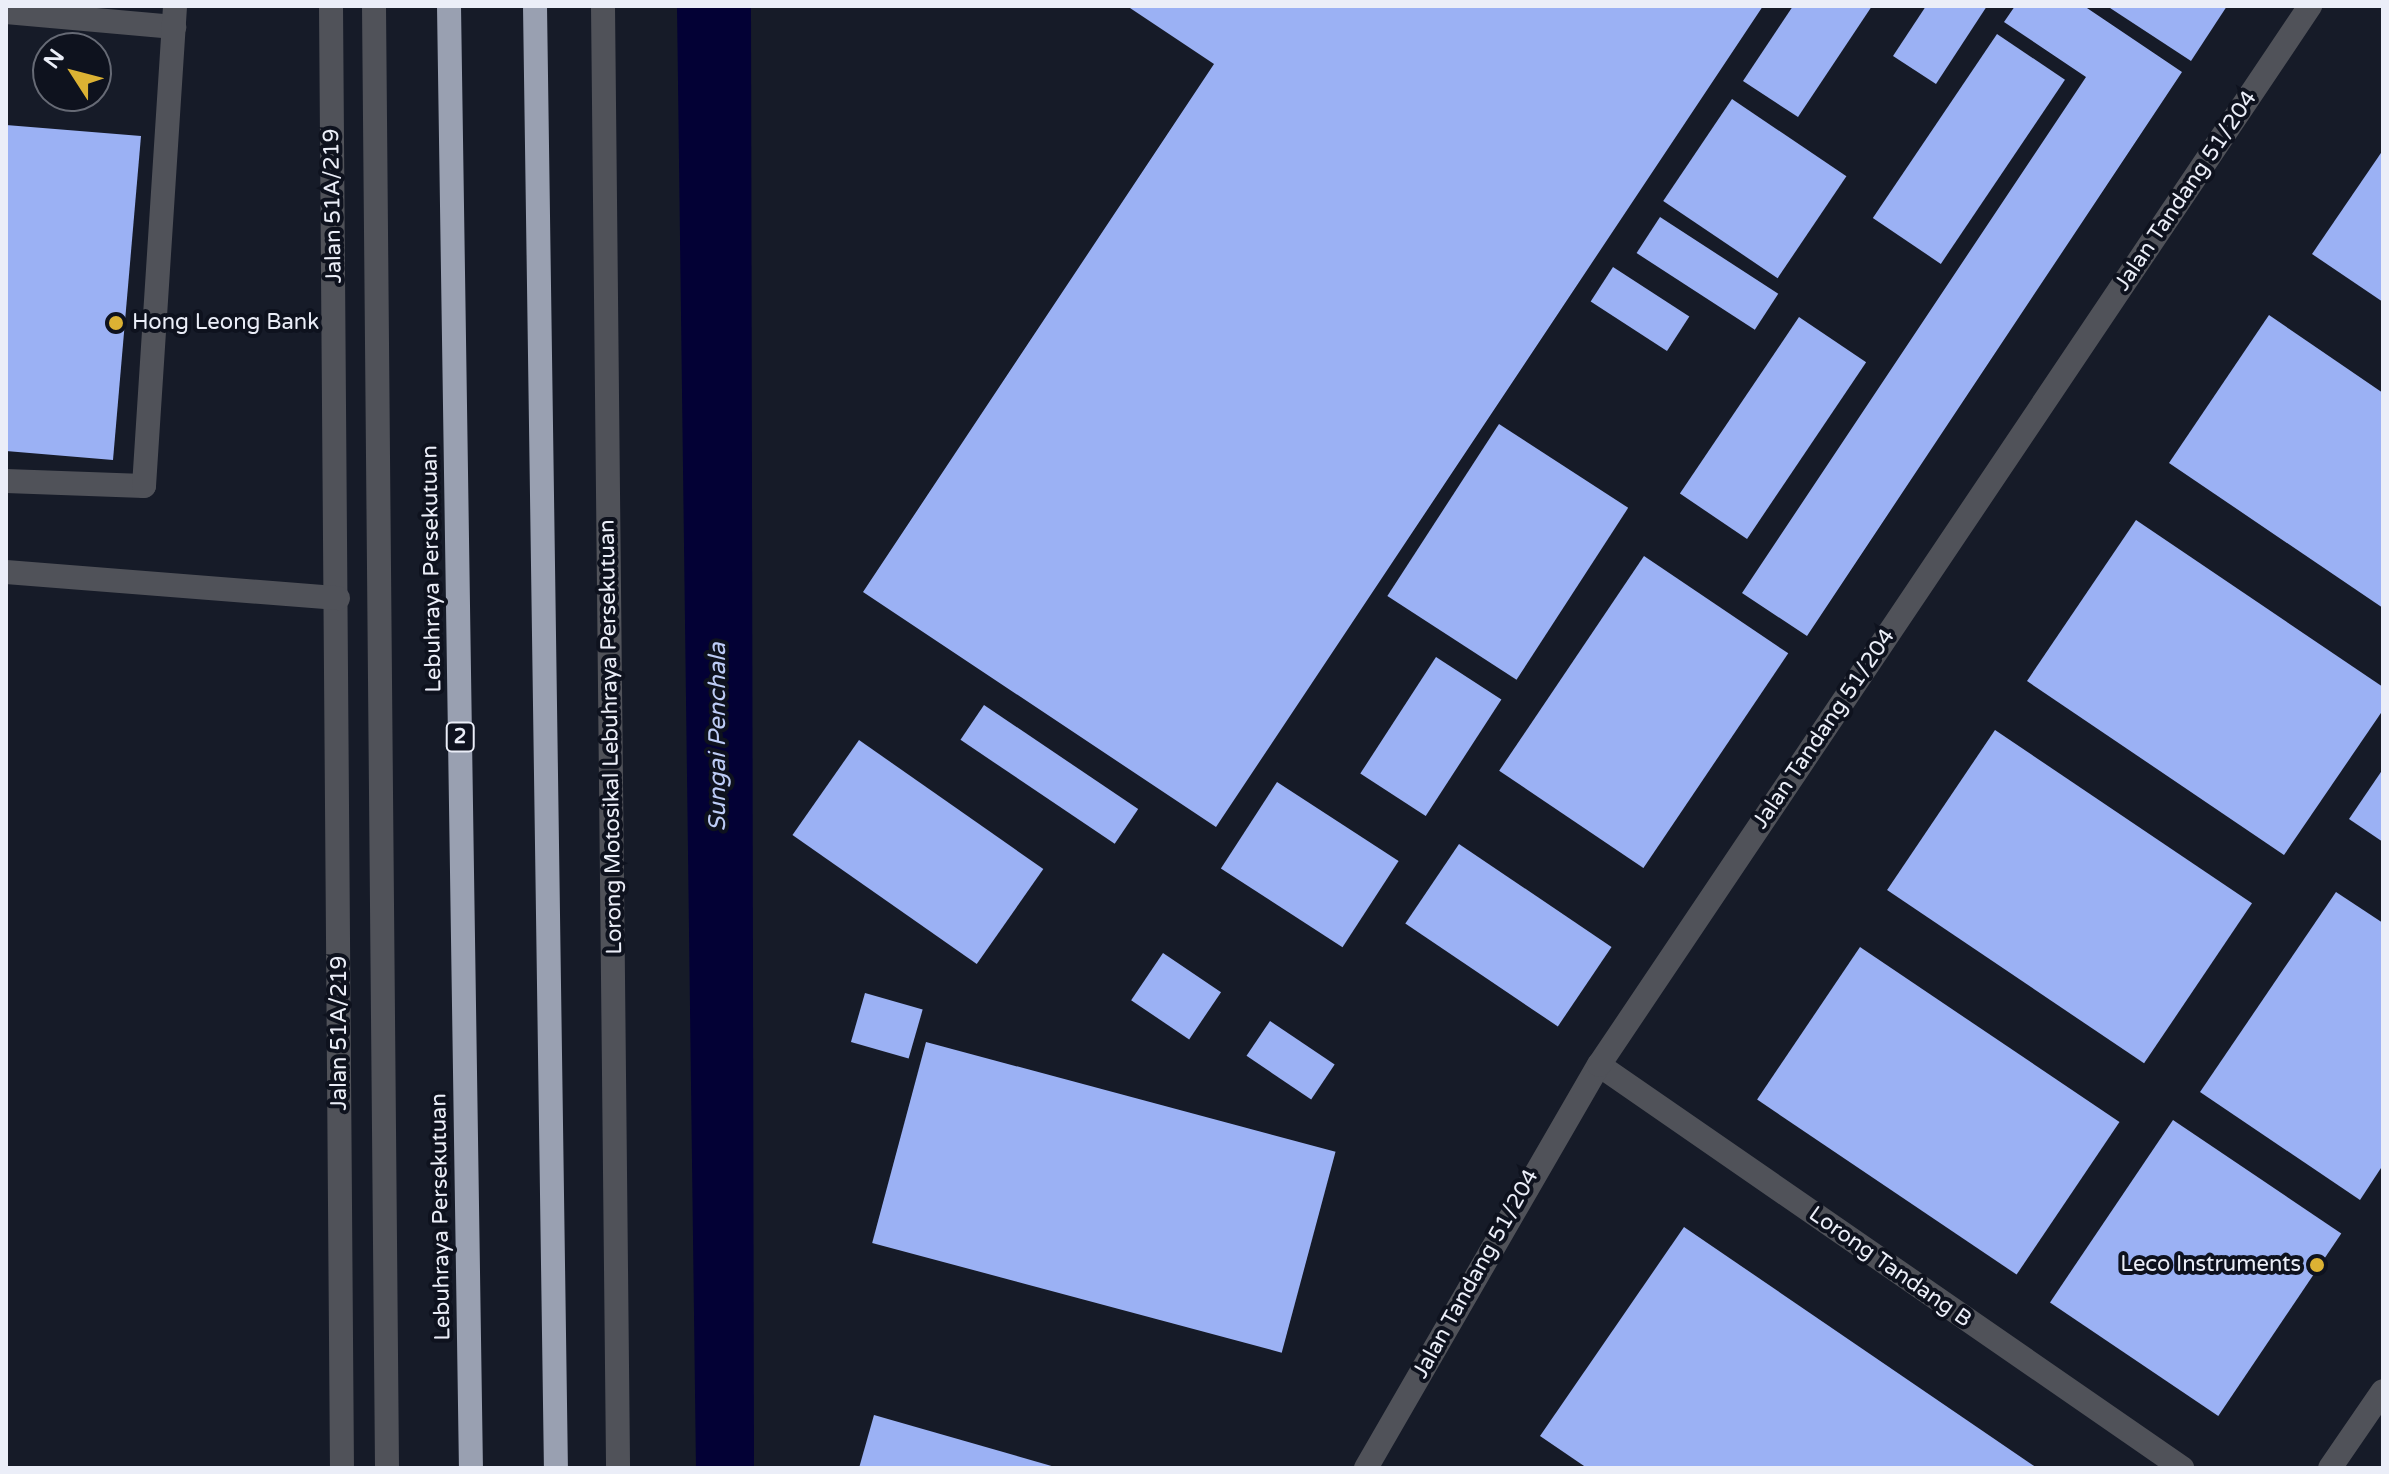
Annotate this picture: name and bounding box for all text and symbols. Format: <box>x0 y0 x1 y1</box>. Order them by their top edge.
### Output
north arrow <box>32 32 112 112</box>
text: N <box>38 44 70 74</box>
street label: Jalan Tandang 51/204 <box>2109 86 2263 296</box>
street label: Jalan 51A/219 <box>318 128 348 284</box>
place label: Hong Leong Bank <box>132 310 319 336</box>
marker: Hong Leong Bank <box>107 314 125 332</box>
street label: Lebuhraya Persekutuan <box>417 445 447 693</box>
street label: Lorong Motosikal Lebuhraya Persekutuan <box>594 519 628 955</box>
street label: Jalan Tandang 51/204 <box>1747 624 1901 834</box>
water label: Sungai Penchala <box>704 643 732 831</box>
road number: 2 <box>444 721 476 753</box>
street label: Jalan 51A/219 <box>327 956 353 1110</box>
street label: Lebuhraya Persekutuan <box>426 1093 456 1341</box>
street label: Jalan Tandang 51/204 <box>1407 1165 1545 1383</box>
street label: Lorong Tandang B <box>1804 1201 1976 1333</box>
place label: Leco Instruments <box>2120 1252 2301 1278</box>
marker: Leco Instruments <box>2308 1256 2326 1274</box>

